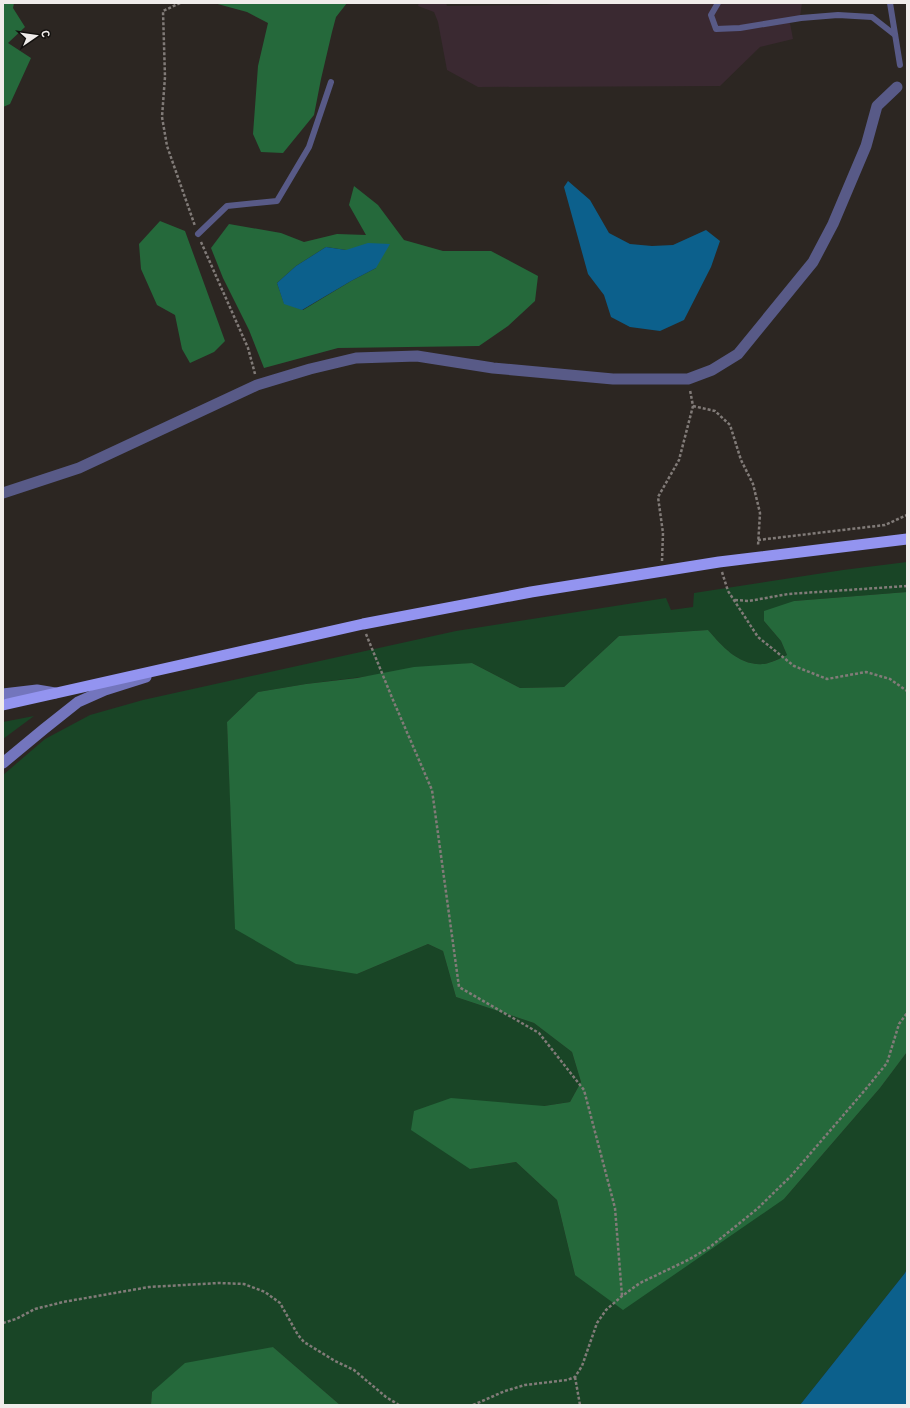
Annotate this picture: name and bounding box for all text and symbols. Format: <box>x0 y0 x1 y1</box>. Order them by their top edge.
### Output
north arrow <box>16 16 56 56</box>
text: С <box>37 29 52 39</box>

